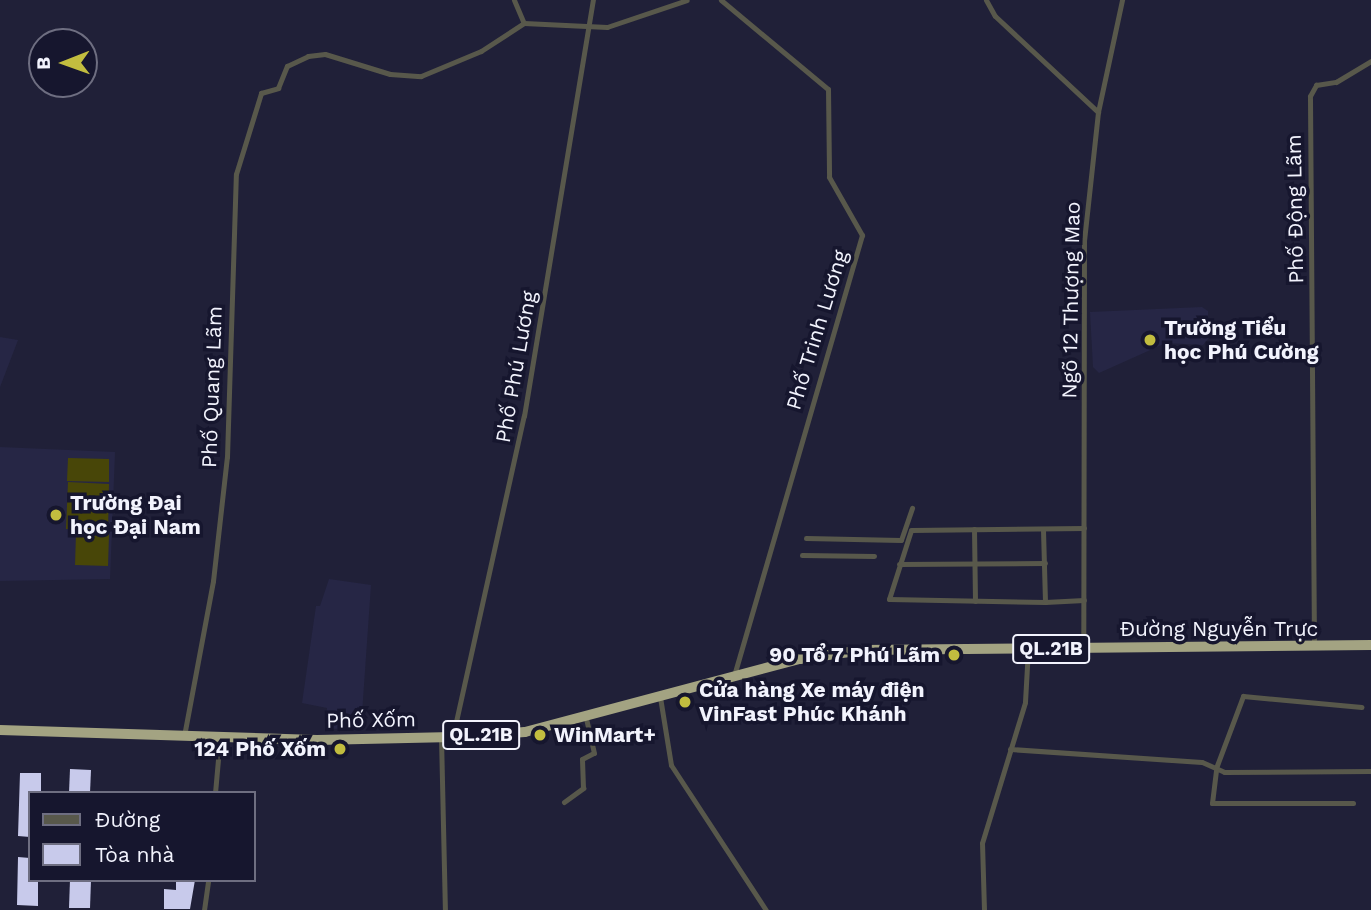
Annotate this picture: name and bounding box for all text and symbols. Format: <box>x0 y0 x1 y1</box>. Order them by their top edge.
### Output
north arrow <box>28 28 98 98</box>
text: B <box>32 57 55 70</box>
street label: Phố Động Lãm <box>1281 134 1309 284</box>
street label: Ngõ 12 Thượng Mao <box>1057 201 1085 399</box>
street label: Phố Trinh Lương <box>781 247 853 413</box>
street label: Phố Phú Lương <box>490 289 542 445</box>
street label: Phố Quang Lãm <box>197 306 227 468</box>
place label: Trường Tiểu học Phú Cường <box>1164 315 1318 365</box>
marker: Trường Tiểu học Phú Cường <box>1142 332 1158 348</box>
place label: Trường Đại học Đại Nam <box>70 490 201 540</box>
marker: Trường Đại học Đại Nam <box>48 507 64 523</box>
street label: Đường Nguyễn Trực <box>1119 616 1319 642</box>
road number: QL.21B <box>1011 634 1091 664</box>
place label: 90 Tổ 7 Phú Lãm <box>768 642 940 668</box>
marker: 90 Tổ 7 Phú Lãm <box>946 647 962 663</box>
place label: Cửa hàng Xe máy điện VinFast Phúc Khánh <box>699 677 925 727</box>
marker: Cửa hàng Xe máy điện VinFast Phúc Khánh <box>677 694 693 710</box>
street label: Phố Xốm <box>326 707 416 733</box>
road number: QL.21B <box>441 720 521 750</box>
place label: WinMart+ <box>554 722 656 748</box>
marker: WinMart+ <box>532 727 548 743</box>
place label: 124 Phố Xốm <box>194 736 326 762</box>
marker: 124 Phố Xốm <box>332 741 348 757</box>
legend <box>28 791 256 882</box>
text: Đường <box>95 807 160 832</box>
text: Tòa nhà <box>95 842 174 867</box>

